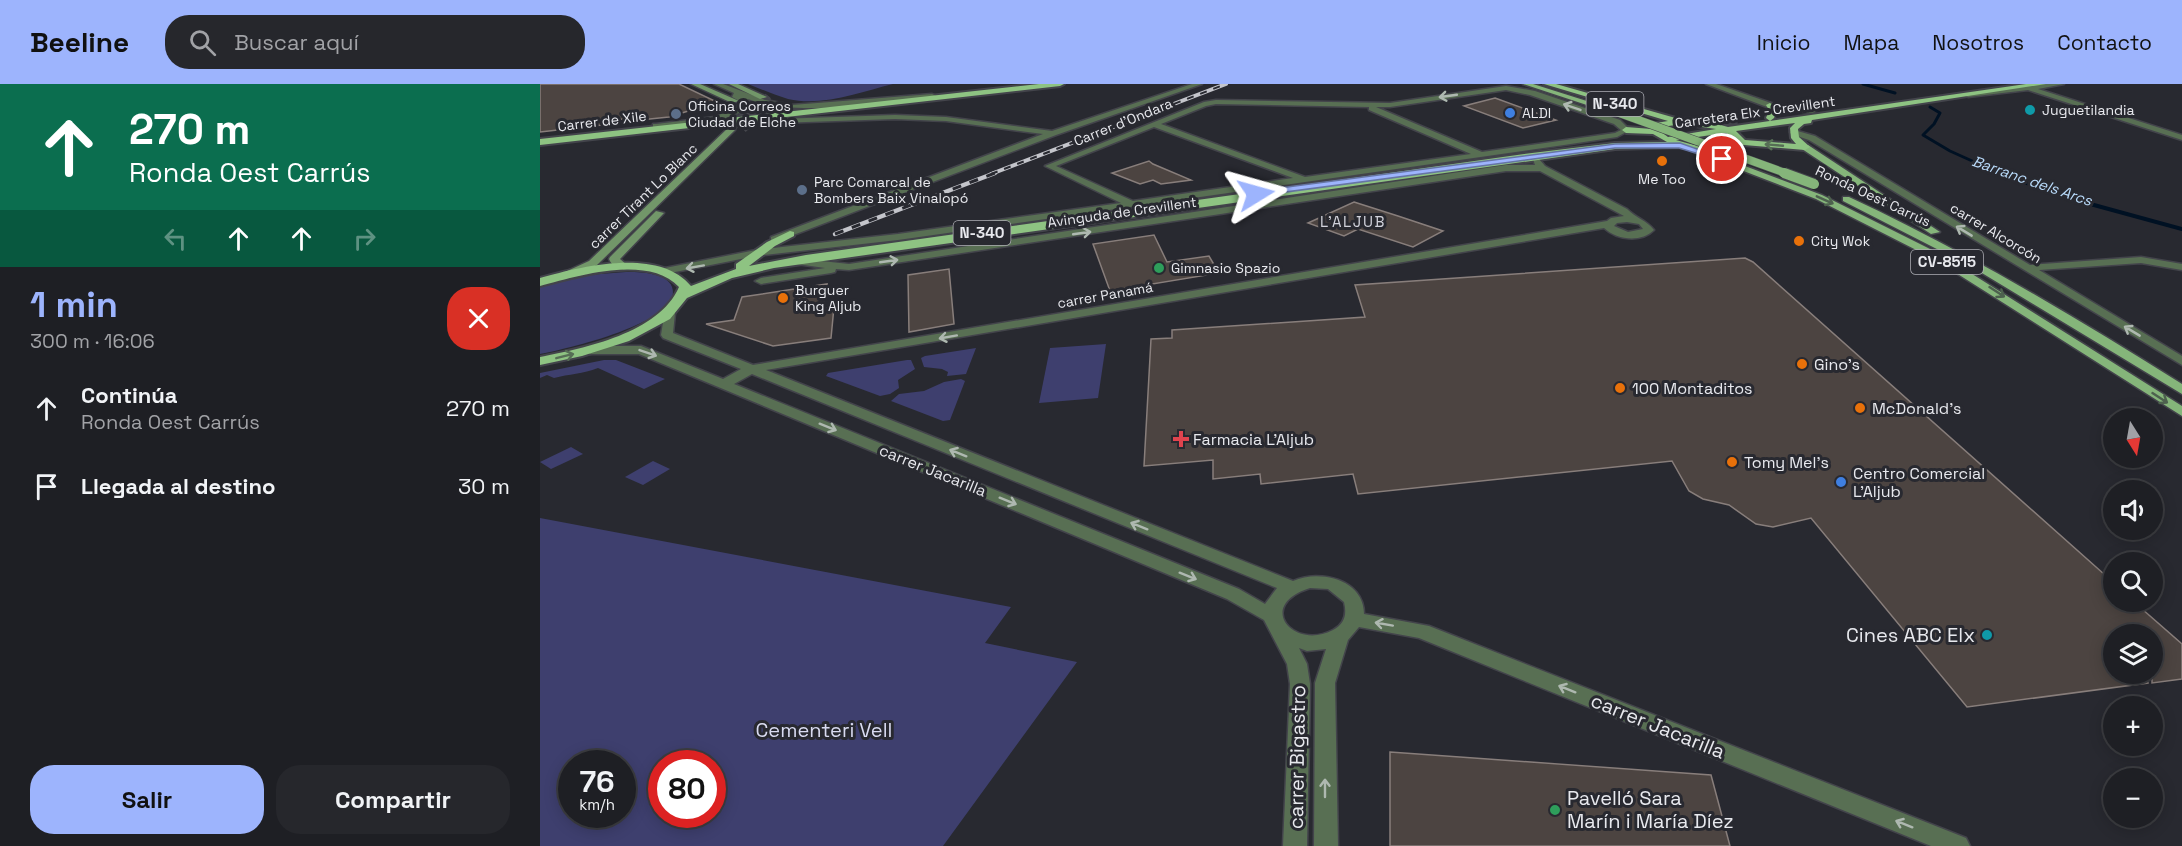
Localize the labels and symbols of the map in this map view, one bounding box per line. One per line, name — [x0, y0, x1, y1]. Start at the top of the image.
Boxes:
one-way arrow — [1439, 91, 1459, 102]
road number: N-340 — [1586, 92, 1644, 116]
street label: Carretera Elx - Crevillent — [1674, 92, 1836, 132]
street label: Carrer d'Ondara — [1071, 94, 1175, 150]
place label: Oficina Correos Ciudad de Elche — [688, 97, 796, 131]
one-way arrow — [1563, 101, 1582, 112]
place label: Juguetilandia — [2042, 101, 2135, 119]
marker: Juguetilandia — [2023, 103, 2037, 117]
place label: ALDI — [1522, 104, 1551, 122]
marker: ALDI — [1503, 106, 1517, 120]
street label: Carrer de Xile — [556, 107, 648, 135]
marker: Oficina Correos Ciudad de Elche — [669, 107, 683, 121]
pin — [1696, 133, 1747, 184]
street label: carrer Tirant Lo Blanc — [585, 139, 701, 253]
one-way arrow — [1764, 139, 1784, 150]
water label: Barranc dels Arcs — [1970, 151, 2096, 210]
marker: Me Too — [1655, 154, 1669, 168]
street label: Ronda Oest Carrús — [1812, 161, 1934, 231]
position arrow — [1224, 162, 1288, 226]
place label: Me Too — [1638, 170, 1686, 188]
place label: Parc Comarcal de Bombers Baix Vinalopó — [814, 173, 968, 207]
marker: Parc Comarcal de Bombers Baix Vinalopó — [795, 183, 809, 197]
street label: Avinguda de Crevillent — [1046, 193, 1198, 231]
one-way arrow — [1815, 195, 1833, 206]
street label: carrer Alcorcón — [1947, 199, 2045, 267]
district label: L'ALJUB — [1320, 212, 1386, 231]
road number: N-340 — [954, 221, 1010, 245]
one-way arrow — [1956, 225, 1973, 237]
one-way arrow — [1072, 227, 1092, 238]
place label: City Wok — [1811, 232, 1871, 250]
marker: City Wok — [1792, 234, 1806, 248]
road number: CV-8515 — [1911, 250, 1983, 274]
one-way arrow — [879, 256, 899, 267]
place label: Gimnasio Spazio — [1171, 259, 1280, 277]
one-way arrow — [685, 261, 705, 272]
marker: Gimnasio Spazio — [1152, 261, 1166, 275]
street label: carrer Panamá — [1056, 278, 1154, 312]
place label: Burguer King Aljub — [795, 281, 861, 315]
one-way arrow — [1988, 286, 2004, 298]
marker: Burguer King Aljub — [776, 291, 790, 305]
one-way arrow — [2124, 325, 2141, 337]
one-way arrow — [938, 332, 958, 343]
one-way arrow — [638, 348, 656, 359]
one-way arrow — [555, 349, 574, 361]
place label: Gino's — [1814, 354, 1860, 375]
marker: Gino's — [1795, 357, 1809, 371]
place label: 100 Montaditos — [1632, 378, 1753, 399]
marker: 100 Montaditos — [1613, 381, 1627, 395]
one-way arrow — [2152, 391, 2169, 404]
place label: McDonald's — [1872, 398, 1962, 419]
marker: McDonald's — [1853, 401, 1867, 415]
north arrow — [2103, 408, 2163, 468]
one-way arrow — [818, 422, 837, 433]
place label: Farmacia L'Aljub — [1193, 429, 1314, 450]
marker: Farmacia L'Aljub — [1174, 432, 1188, 446]
street label: carrer Jacarilla — [876, 439, 990, 502]
one-way arrow — [950, 447, 968, 458]
place label: Tomy Mel's — [1744, 452, 1829, 473]
marker: Tomy Mel's — [1725, 455, 1739, 469]
place label: Centro Comercial L'Aljub — [1853, 463, 1985, 502]
marker: Centro Comercial L'Aljub — [1834, 475, 1848, 489]
one-way arrow — [998, 496, 1017, 507]
one-way arrow — [1131, 520, 1149, 531]
one-way arrow — [1179, 571, 1197, 582]
one-way arrow — [1374, 618, 1394, 629]
place label: Cines ABC Elx — [1846, 622, 1975, 648]
marker: Cines ABC Elx — [1980, 628, 1994, 642]
one-way arrow — [1558, 683, 1577, 694]
street label: carrer Bigastro — [1283, 685, 1311, 829]
street label: carrer Jacarilla — [1587, 687, 1729, 765]
park label: Cementeri Vell — [756, 717, 892, 743]
speed limit sign: 80 — [648, 750, 726, 828]
one-way arrow — [1320, 778, 1331, 798]
place label: Pavelló Sara Marín i María Díez — [1567, 785, 1734, 834]
marker: Pavelló Sara Marín i María Díez — [1548, 803, 1562, 817]
one-way arrow — [1895, 818, 1914, 829]

